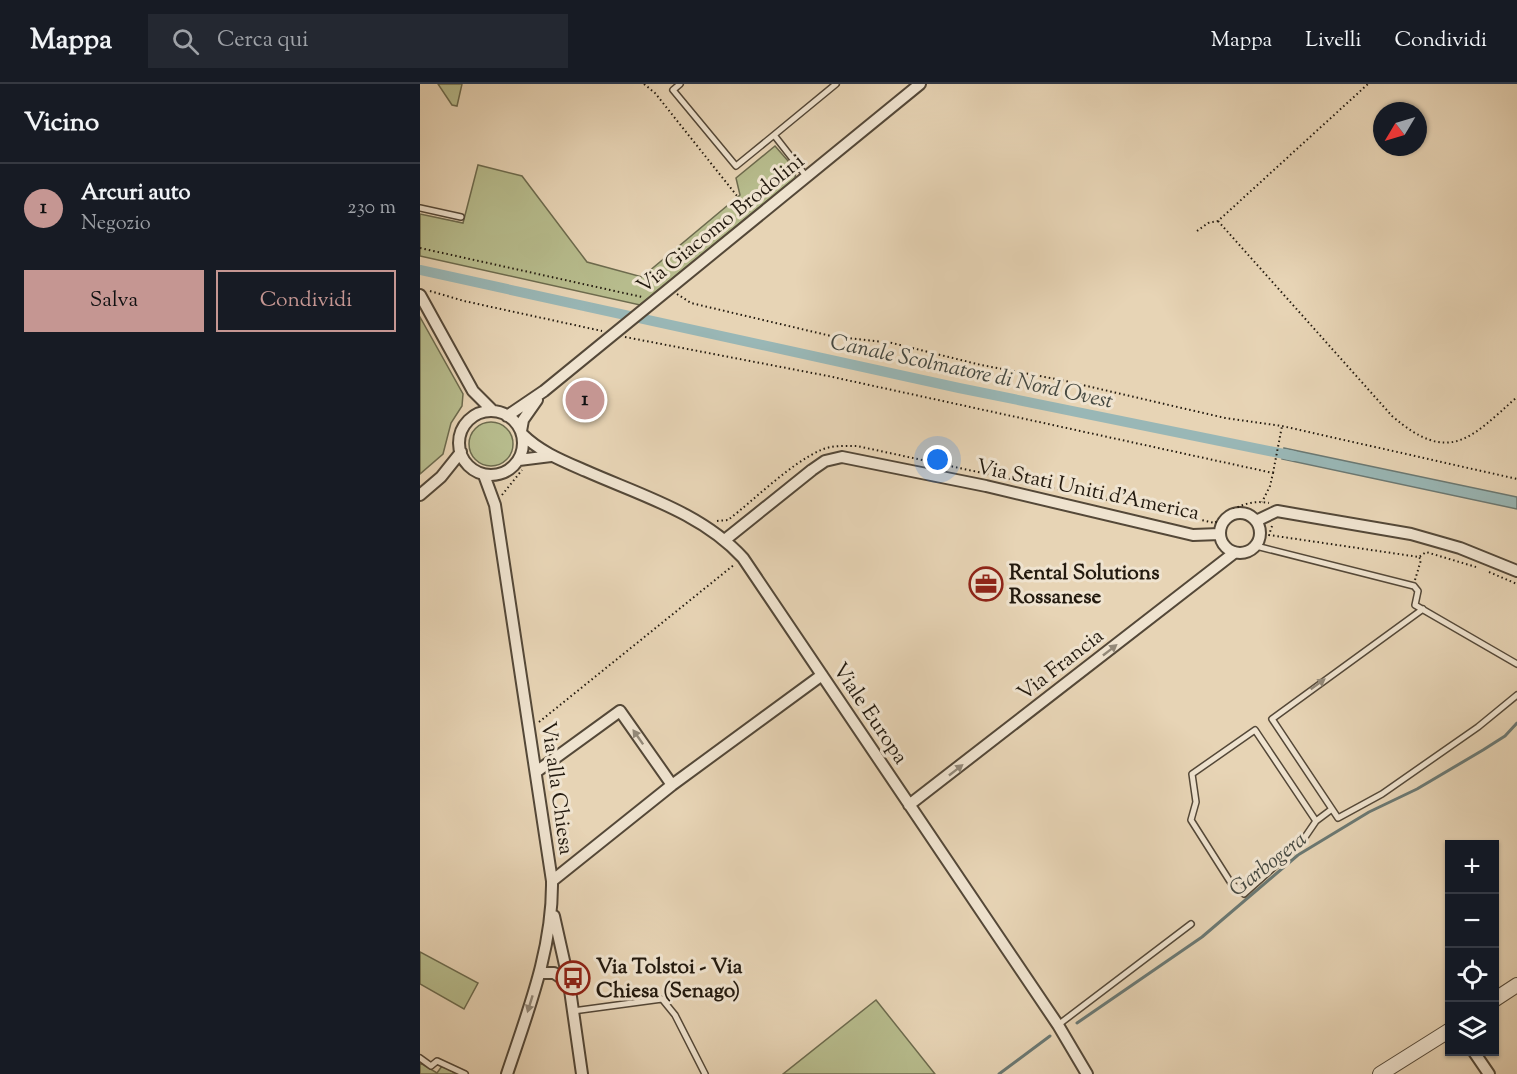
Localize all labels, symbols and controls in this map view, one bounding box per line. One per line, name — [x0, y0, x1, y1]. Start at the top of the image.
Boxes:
search box — [148, 14, 568, 68]
text: Mappa — [30, 21, 112, 61]
icon: search — [169, 25, 202, 58]
text: Cerca qui — [217, 25, 308, 57]
text: Mappa — [1211, 26, 1272, 56]
text: Livelli — [1305, 26, 1362, 56]
text: Condividi — [1395, 26, 1487, 56]
north arrow — [1373, 102, 1427, 156]
text: Vicino — [24, 105, 99, 142]
street label: Via Giacomo Brodolini — [631, 147, 812, 302]
text: Arcuri auto — [81, 178, 191, 210]
text: 1 — [40, 194, 47, 223]
text: 230 m — [347, 194, 396, 223]
text: Negozio — [81, 210, 151, 239]
button: Salva — [24, 270, 204, 332]
button: Condividi — [216, 270, 396, 332]
water label: Canale Scolmatore di Nord Ovest — [827, 327, 1116, 419]
pin: 1 — [566, 378, 604, 422]
your location — [923, 445, 952, 474]
street label: Via Stati Uniti d'America — [973, 453, 1202, 529]
place label: Rental Solutions Rossanese — [1009, 559, 1160, 613]
office icon: Rental Solutions Rossanese — [968, 566, 1004, 602]
street label: Via Francia — [1012, 622, 1111, 709]
one-way arrow — [1102, 644, 1118, 657]
street label: Viale Europa — [824, 657, 915, 771]
one-way arrow — [1310, 678, 1326, 690]
street label: Via alla Chiesa — [532, 720, 580, 857]
one-way arrow — [633, 729, 644, 745]
one-way arrow — [948, 764, 963, 776]
water label: Garbogera — [1223, 825, 1314, 906]
map controls — [1445, 840, 1499, 1056]
button: + — [1445, 840, 1499, 894]
button: − — [1445, 894, 1499, 948]
button: locate — [1445, 948, 1499, 1002]
place label: Via Tolstoi - Via Chiesa (Senago) — [596, 953, 743, 1007]
bus stop icon: Via Tolstoi - Via Chiesa (Senago) — [555, 960, 591, 996]
one-way arrow — [525, 996, 535, 1014]
button: layers — [1445, 1002, 1499, 1056]

